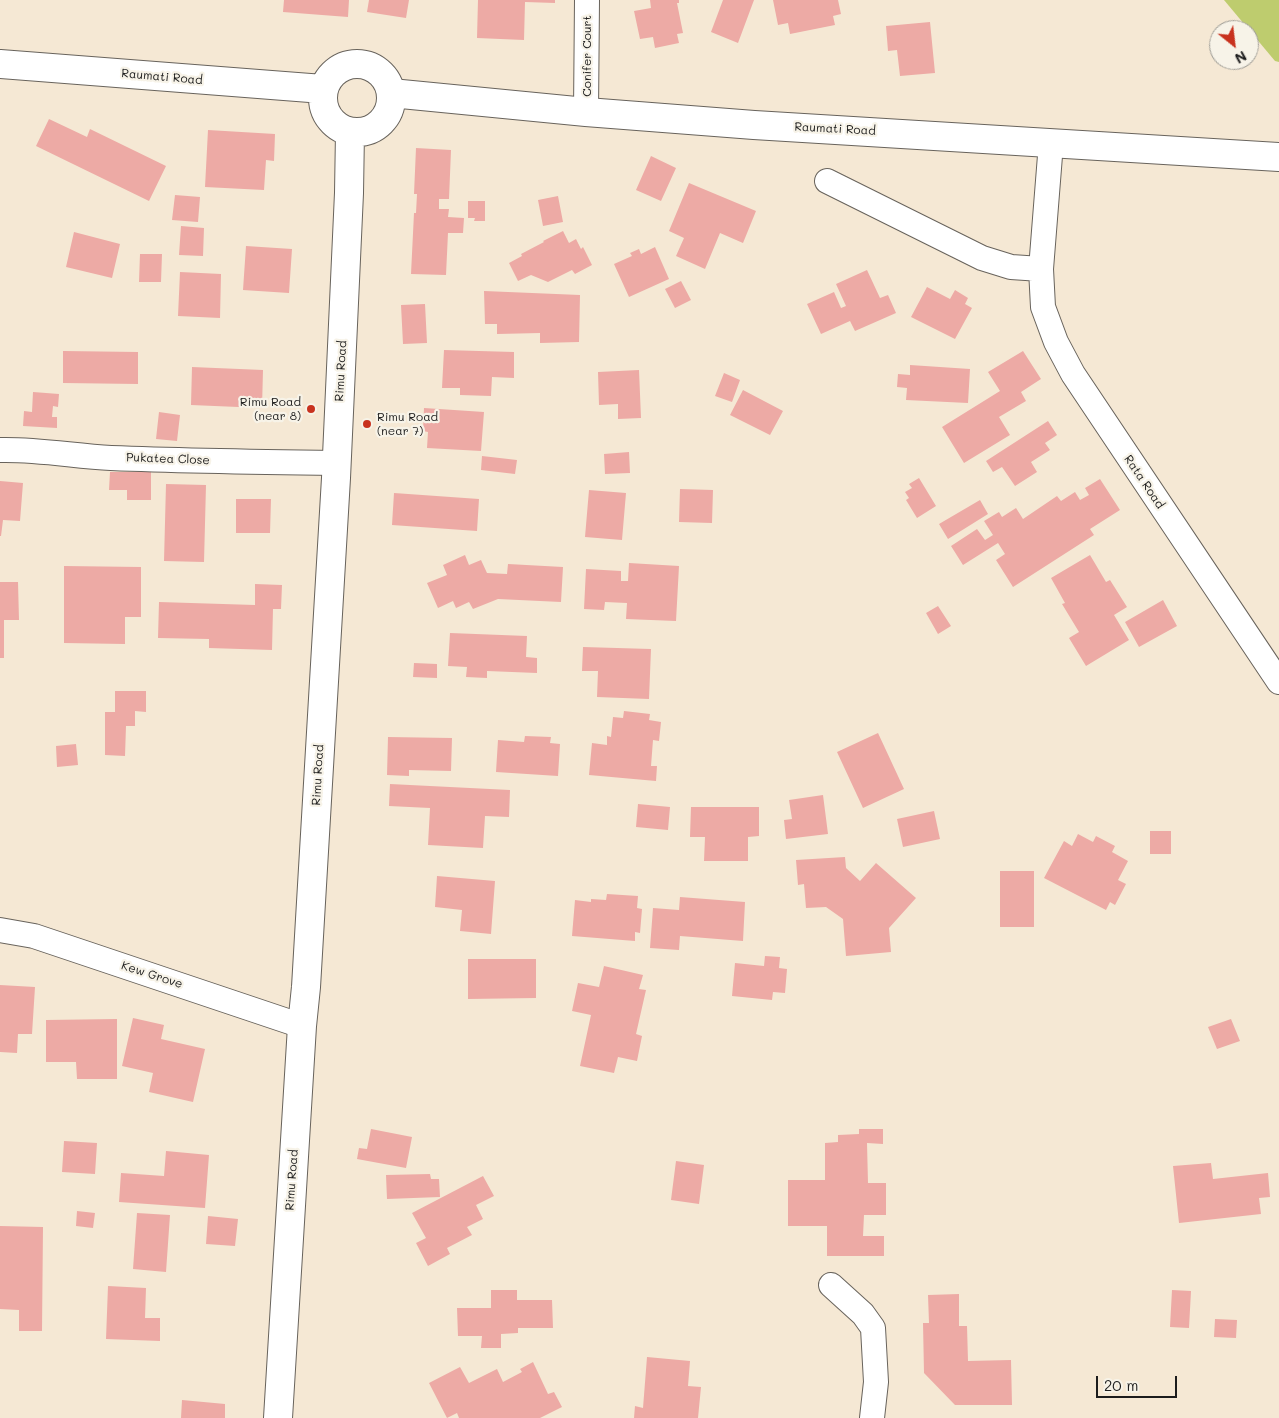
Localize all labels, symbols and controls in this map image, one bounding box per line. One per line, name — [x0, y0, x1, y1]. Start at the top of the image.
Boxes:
street label: Conifer Court — [580, 15, 594, 97]
north arrow — [1209, 20, 1259, 70]
text: N — [1232, 47, 1250, 69]
street label: Raumati Road — [121, 66, 203, 88]
street label: Raumati Road — [794, 120, 876, 138]
street label: Rimu Road — [332, 340, 350, 402]
place label: Rimu Road (near 8) — [240, 395, 301, 423]
marker: Rimu Road (near 8) — [305, 403, 317, 415]
place label: Rimu Road (near 7) — [377, 410, 438, 438]
marker: Rimu Road (near 7) — [361, 418, 373, 430]
street label: Pukatea Close — [126, 450, 210, 468]
street label: Rata Road — [1121, 452, 1167, 512]
street label: Rimu Road — [309, 744, 327, 806]
street label: Kew Grove — [119, 958, 185, 992]
street label: Rimu Road — [283, 1149, 301, 1211]
scale bar — [1099, 1366, 1180, 1398]
text: 20 m — [1104, 1375, 1138, 1395]

